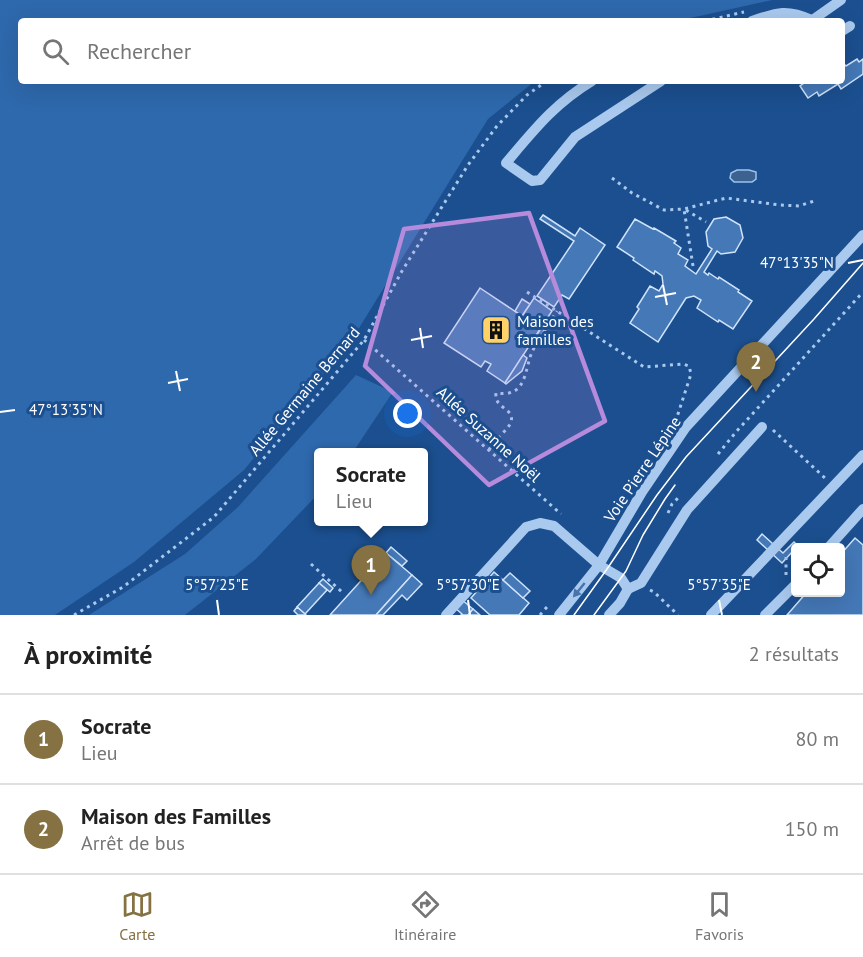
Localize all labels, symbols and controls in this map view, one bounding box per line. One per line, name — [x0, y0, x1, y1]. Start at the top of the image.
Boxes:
search box — [18, 18, 845, 84]
icon: search — [39, 35, 72, 68]
text: Rechercher — [87, 37, 191, 65]
text: 47°13'35"N — [760, 253, 834, 272]
place label: Maison des familles — [517, 311, 594, 349]
building icon: Maison des familles — [480, 314, 512, 346]
street label: Allée Germaine Bernard — [244, 322, 364, 460]
pin: 2 — [736, 342, 776, 392]
street label: Allée Suzanne Noël — [433, 382, 545, 486]
your location — [393, 399, 422, 428]
text: 47°13'35"N — [29, 400, 103, 419]
street label: Voie Pierre Lépine — [599, 412, 685, 527]
popup — [314, 448, 428, 526]
text: Socrate — [336, 460, 406, 488]
text: Lieu — [336, 488, 372, 514]
map controls — [791, 543, 845, 597]
button: locate — [791, 543, 845, 597]
pin: 1 — [352, 546, 391, 595]
text: 5°57'25"E — [185, 575, 249, 594]
text: 5°57'30"E — [436, 575, 500, 594]
text: 5°57'35"E — [687, 575, 751, 594]
one-way arrow — [573, 582, 586, 597]
text: À proximité — [24, 638, 152, 671]
text: 2 résultats — [749, 641, 839, 667]
text: Socrate — [81, 712, 151, 740]
text: 1 — [38, 726, 49, 752]
text: 80 m — [796, 726, 839, 752]
text: Lieu — [81, 740, 118, 766]
text: Maison des Familles — [81, 802, 271, 830]
text: 2 — [38, 816, 49, 842]
text: 150 m — [785, 816, 839, 842]
text: Arrêt de bus — [81, 830, 185, 856]
tab: Carte — [119, 888, 155, 944]
tab: Itinéraire — [394, 888, 456, 944]
tab: Favoris — [695, 888, 744, 944]

